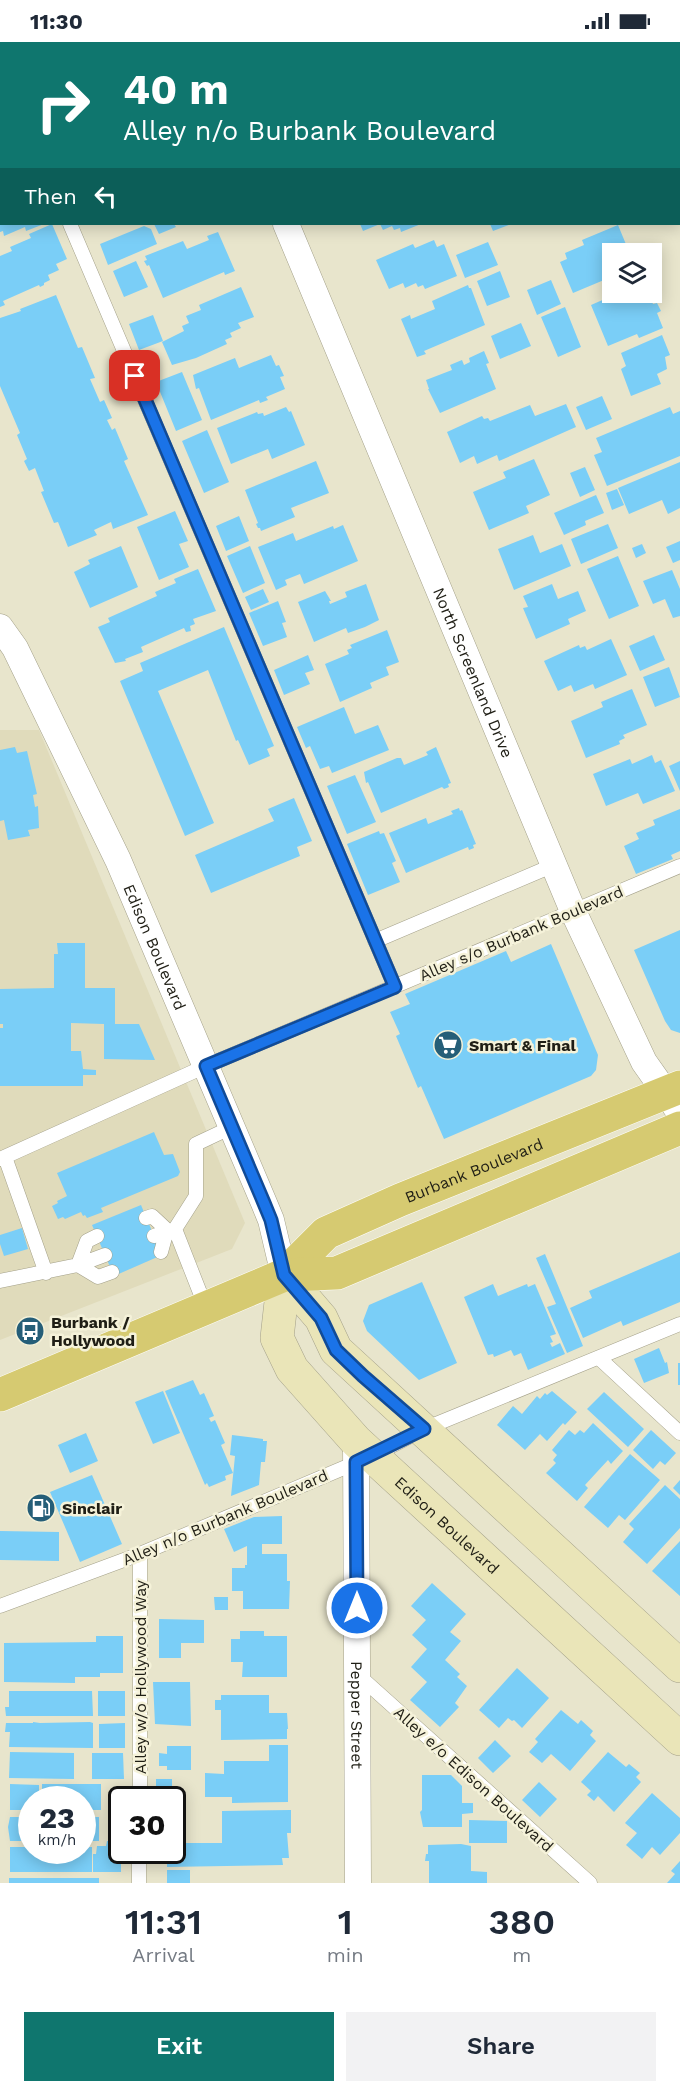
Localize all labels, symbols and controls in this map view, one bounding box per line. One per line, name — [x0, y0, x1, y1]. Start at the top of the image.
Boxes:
text: 11:30 — [30, 9, 83, 34]
text: 40 m — [123, 65, 229, 114]
icon: right — [24, 66, 102, 144]
text: Alley n/o Burbank Boulevard — [123, 115, 496, 147]
icon: left — [89, 180, 122, 213]
text: Then — [24, 184, 77, 209]
map controls — [602, 243, 662, 303]
button: layers — [602, 243, 662, 303]
pin — [109, 350, 160, 401]
icon: arrive — [118, 359, 151, 392]
street label: North Screenland Drive — [429, 585, 517, 760]
street label: Edison Boulevard — [119, 881, 190, 1013]
street label: Alley s/o Burbank Boulevard — [416, 882, 626, 985]
supermarket icon: Smart & Final — [432, 1029, 464, 1061]
place label: Smart & Final — [469, 1036, 576, 1055]
street label: Burbank Boulevard — [402, 1134, 546, 1207]
place label: Burbank / Hollywood — [51, 1313, 135, 1350]
bus stop icon: Burbank / Hollywood — [14, 1315, 46, 1347]
street label: Alley n/o Burbank Boulevard — [120, 1466, 331, 1569]
street label: Edison Boulevard — [391, 1473, 503, 1578]
fuel station icon: Sinclair — [25, 1492, 57, 1524]
place label: Sinclair — [62, 1499, 122, 1518]
position arrow — [325, 1576, 389, 1640]
street label: Alley w/o Hollywood Way — [131, 1579, 150, 1774]
street label: Pepper Street — [347, 1661, 366, 1769]
street label: Alley e/o Edison Boulevard — [390, 1703, 557, 1856]
speed limit sign: 30 — [108, 1786, 186, 1864]
text: 23 — [39, 1800, 75, 1835]
text: km/h — [38, 1831, 76, 1849]
text: 11:31 — [125, 1901, 202, 1943]
text: 1 — [338, 1901, 353, 1943]
text: 380 — [489, 1901, 555, 1943]
text: Arrival — [132, 1943, 195, 1967]
text: min — [327, 1943, 364, 1967]
text: m — [512, 1943, 531, 1967]
button: Exit — [24, 2012, 334, 2081]
button: Share — [346, 2012, 656, 2081]

